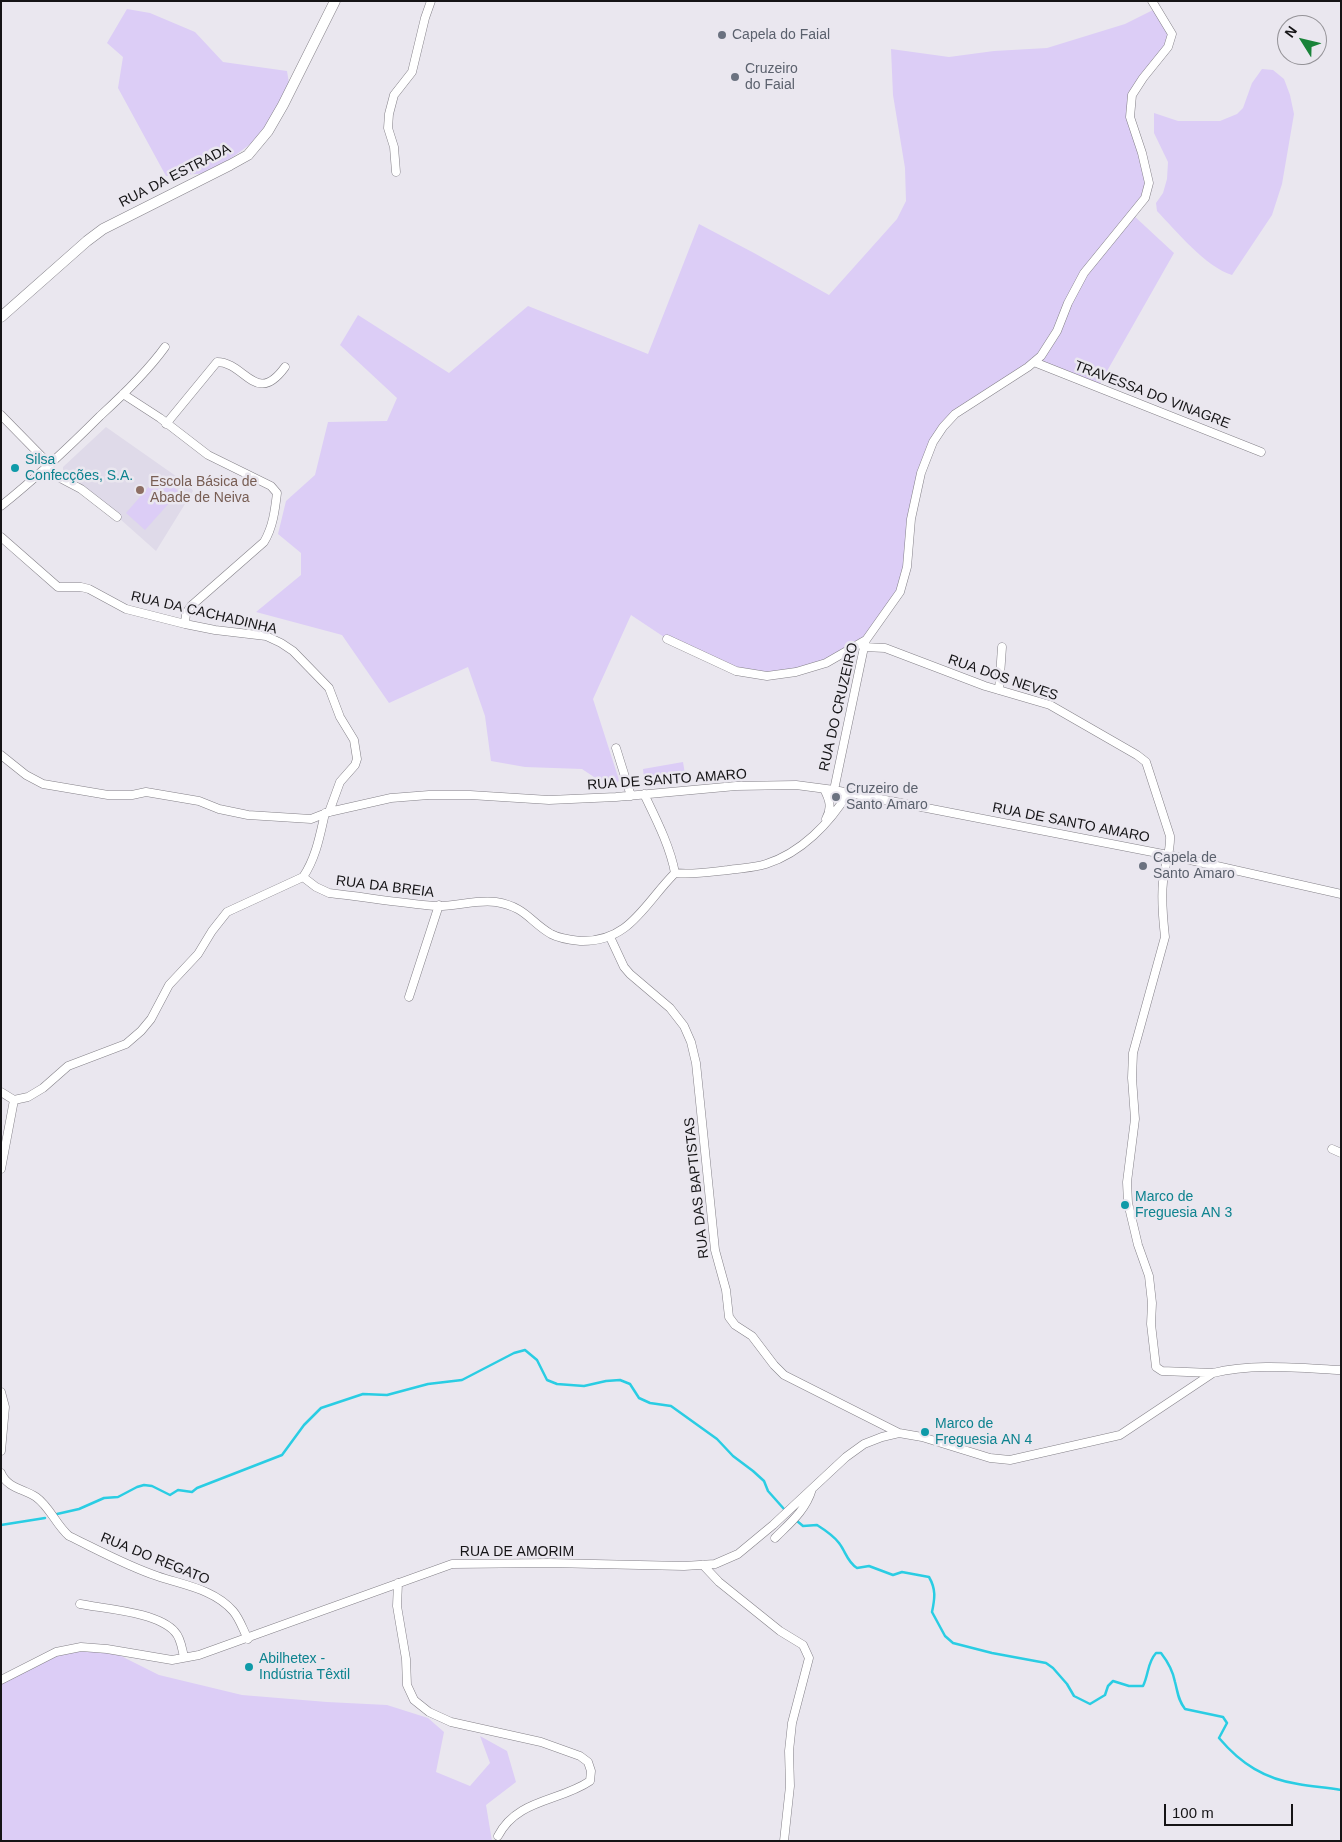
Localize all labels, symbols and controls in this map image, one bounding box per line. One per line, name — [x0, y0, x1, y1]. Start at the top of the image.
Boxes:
north arrow — [1277, 15, 1327, 65]
text: N — [1281, 23, 1300, 41]
place label: Capela do Faial — [732, 27, 830, 43]
marker: Capela do Faial — [716, 29, 728, 41]
place label: Cruzeiro do Faial — [745, 61, 798, 94]
marker: Cruzeiro do Faial — [729, 71, 741, 83]
street label: RUA DA ESTRADA — [116, 141, 234, 211]
street label: TRAVESSA DO VINAGRE — [1072, 358, 1232, 432]
place label: Silsa Confecções, S.A. — [25, 452, 133, 484]
marker: Silsa Confecções, S.A. — [9, 462, 21, 474]
place label: Escola Básica de Abade de Neiva — [150, 474, 257, 507]
marker: Escola Básica de Abade de Neiva — [134, 484, 146, 496]
street label: RUA DA CACHADINHA — [129, 588, 279, 638]
street label: RUA DO CRUZEIRO — [816, 641, 862, 773]
street label: RUA DOS NEVES — [946, 651, 1060, 705]
street label: RUA DE SANTO AMARO — [587, 766, 747, 794]
place label: Cruzeiro de Santo Amaro — [846, 781, 928, 814]
marker: Cruzeiro de Santo Amaro — [830, 791, 842, 803]
street label: RUA DE SANTO AMARO — [991, 799, 1151, 847]
place label: Capela de Santo Amaro — [1153, 850, 1235, 882]
marker: Capela de Santo Amaro — [1137, 860, 1149, 872]
street label: RUA DA BREIA — [335, 873, 435, 901]
street label: RUA DAS BAPTISTAS — [681, 1116, 713, 1260]
place label: Marco de Freguesia AN 3 — [1135, 1189, 1232, 1222]
marker: Marco de Freguesia AN 3 — [1119, 1199, 1131, 1211]
place label: Marco de Freguesia AN 4 — [935, 1416, 1032, 1448]
marker: Marco de Freguesia AN 4 — [919, 1426, 931, 1438]
street label: RUA DO REGATO — [98, 1529, 212, 1589]
street label: RUA DE AMORIM — [460, 1544, 574, 1560]
place label: Abilhetex - Indústria Têxtil — [259, 1651, 350, 1684]
marker: Abilhetex - Indústria Têxtil — [243, 1661, 255, 1673]
scale bar — [1167, 1794, 1296, 1826]
text: 100 m — [1172, 1804, 1214, 1821]

